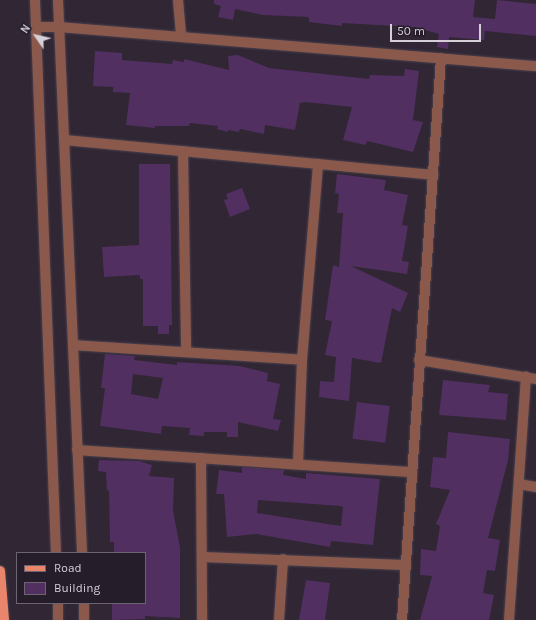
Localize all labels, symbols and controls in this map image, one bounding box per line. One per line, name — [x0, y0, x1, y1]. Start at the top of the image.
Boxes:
north arrow — [16, 16, 56, 56]
scale bar — [392, 16, 483, 42]
text: N — [18, 22, 33, 36]
text: 50 m — [397, 24, 425, 38]
legend — [16, 552, 146, 604]
text: Road — [54, 561, 82, 575]
text: Building — [54, 581, 100, 595]

